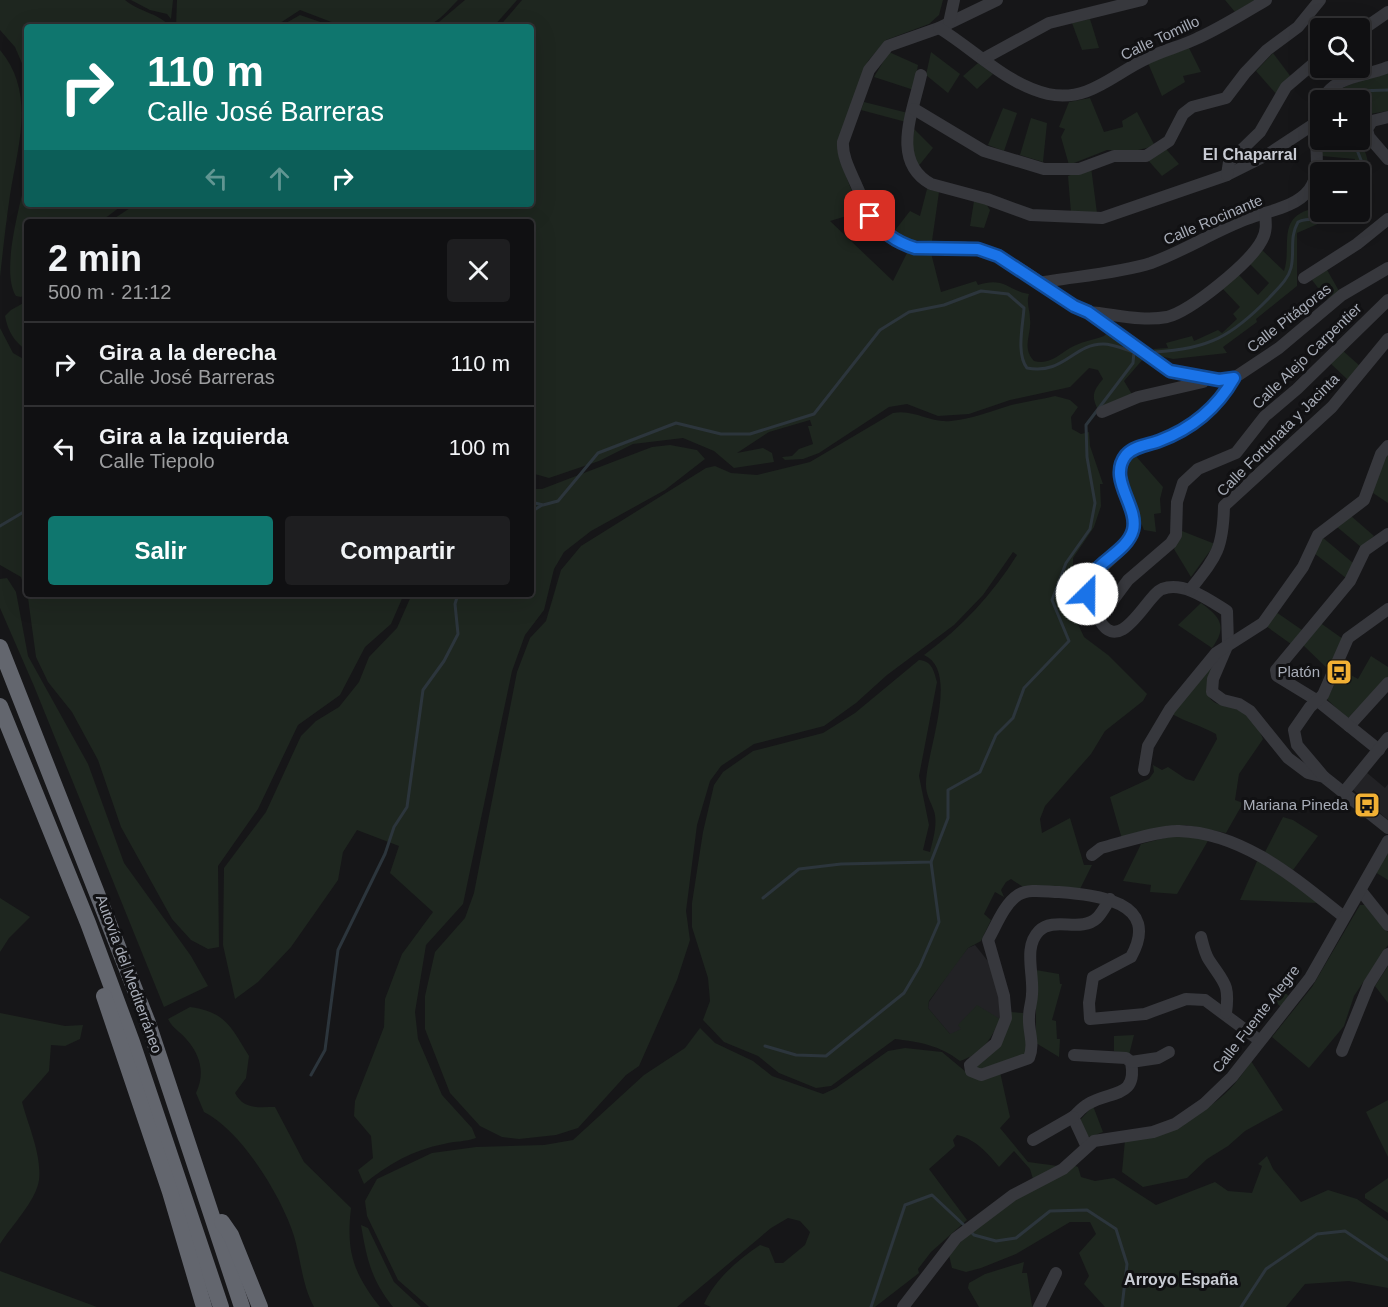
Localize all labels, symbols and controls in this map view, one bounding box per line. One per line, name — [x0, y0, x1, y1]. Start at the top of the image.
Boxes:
street label: Calle Tomillo — [1118, 12, 1202, 63]
map controls — [1310, 18, 1370, 222]
button: search — [1310, 18, 1370, 78]
icon: right — [48, 48, 126, 126]
text: 110 m — [147, 48, 264, 95]
button: + — [1310, 90, 1370, 150]
text: Calle José Barreras — [147, 97, 384, 127]
district label: El Chaparral — [1203, 146, 1297, 163]
icon: left — [200, 162, 233, 195]
icon: ahead — [263, 162, 296, 195]
icon: right — [326, 162, 359, 195]
button: − — [1310, 162, 1370, 222]
pin — [844, 190, 895, 241]
street label: Calle Rocinante — [1161, 191, 1265, 248]
icon: arrive — [853, 199, 886, 232]
text: 2 min — [48, 238, 142, 279]
button: close — [447, 239, 510, 302]
street label: Calle Pitágoras — [1243, 280, 1334, 356]
text: 500 m · 21:12 — [48, 281, 171, 303]
street label: Calle Alejo Carpentier — [1249, 299, 1365, 412]
text: Gira a la derecha — [99, 340, 276, 365]
icon: right — [48, 348, 81, 381]
text: 110 m — [450, 351, 510, 376]
text: Calle José Barreras — [99, 366, 275, 388]
street label: Calle Fortunata y Jacinta — [1213, 370, 1343, 499]
text: Gira a la izquierda — [99, 424, 289, 449]
icon: left — [48, 432, 81, 465]
text: 100 m — [449, 435, 510, 460]
text: Calle Tiepolo — [99, 450, 215, 472]
button: Salir — [48, 516, 273, 585]
button: Compartir — [285, 516, 510, 585]
position arrow — [1055, 562, 1119, 626]
bus stop icon: Platón — [1324, 657, 1354, 687]
place label: Platón — [1277, 663, 1320, 680]
bus stop icon: Mariana Pineda — [1352, 790, 1382, 820]
place label: Mariana Pineda — [1243, 796, 1349, 813]
street label: Autovía del Mediterráneo — [93, 892, 166, 1055]
street label: Calle Fuente Alegre — [1208, 962, 1303, 1076]
district label: Arroyo España — [1124, 1271, 1238, 1288]

